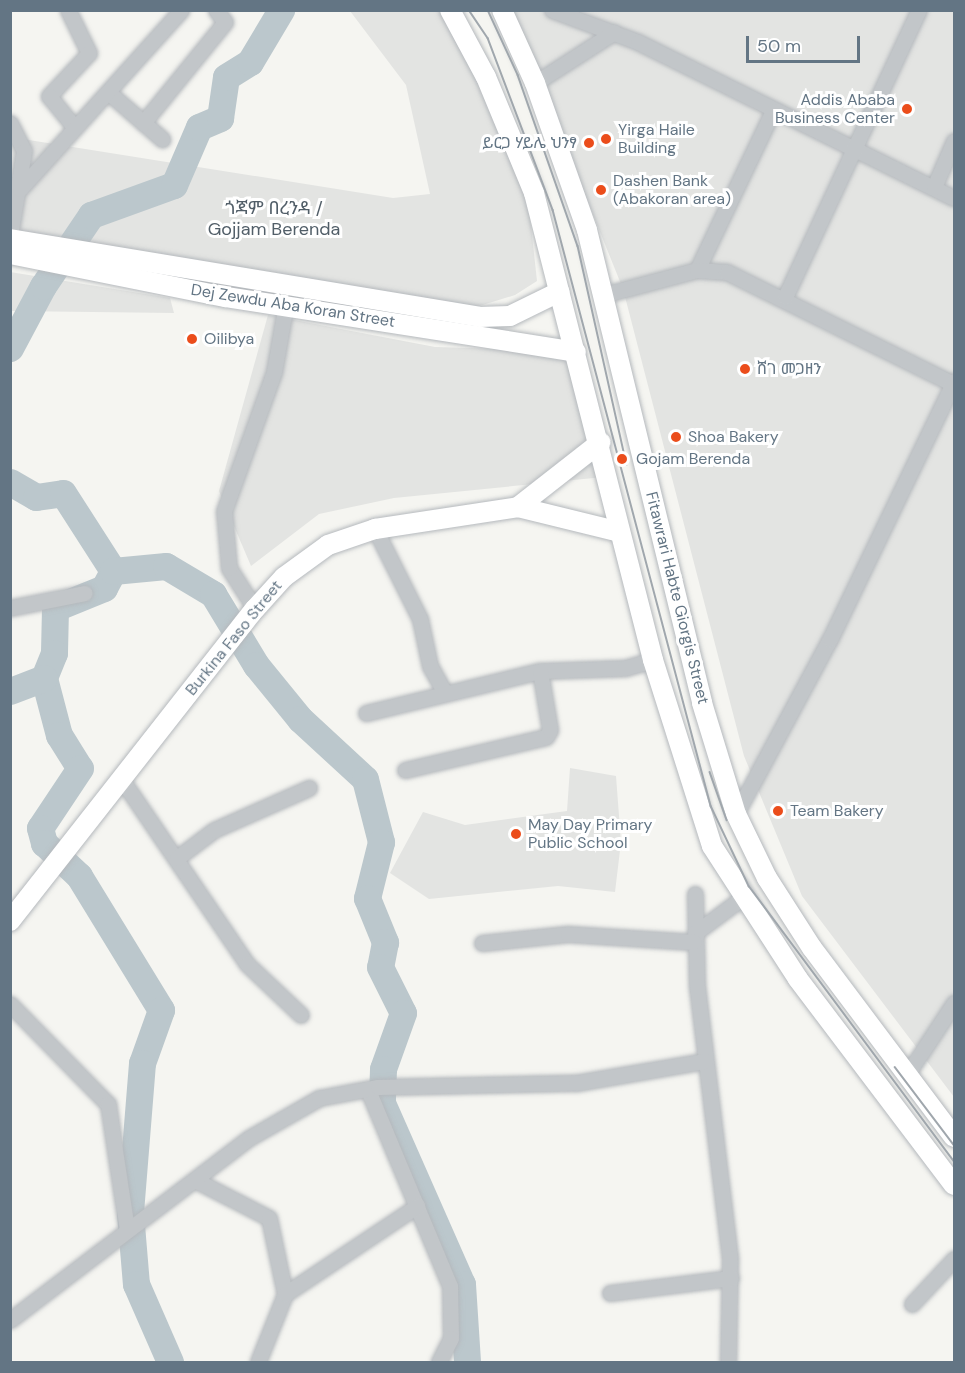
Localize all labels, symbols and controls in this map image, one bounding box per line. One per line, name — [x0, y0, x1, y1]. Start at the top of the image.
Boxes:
scale bar — [749, 24, 863, 62]
text: 50 m — [757, 34, 801, 58]
place label: Addis Ababa Business Center — [775, 90, 895, 128]
marker: Addis Ababa Business Center — [900, 102, 914, 116]
place label: Yirga Haile Building — [618, 120, 695, 158]
marker: Yirga Haile Building — [599, 132, 613, 146]
place label: ይርጋ ሃይሌ ህንፃ — [482, 133, 577, 153]
marker: ይርጋ ሃይሌ ህንፃ — [582, 136, 596, 150]
place label: Dashen Bank (Abakoran area) — [613, 171, 731, 209]
marker: Dashen Bank (Abakoran area) — [594, 183, 608, 197]
district label: ጎጃም በረንዳ / Gojjam Berenda — [197, 198, 351, 240]
street label: Dej Zewdu Aba Koran Street — [190, 280, 396, 332]
place label: Oilibya — [204, 329, 254, 349]
marker: Oilibya — [185, 332, 199, 346]
place label: ሸገ መጋዘን — [757, 359, 821, 379]
marker: ሸገ መጋዘን — [738, 362, 752, 376]
place label: Shoa Bakery — [688, 427, 779, 447]
marker: Shoa Bakery — [669, 430, 683, 444]
place label: Gojam Berenda — [636, 449, 750, 469]
marker: Gojam Berenda — [613, 450, 631, 468]
street label: Fitawrari Habte Giorgis Street — [641, 490, 713, 706]
street label: Burkina Faso Street — [182, 577, 286, 699]
place label: Team Bakery — [790, 801, 884, 821]
marker: Team Bakery — [771, 804, 785, 818]
place label: May Day Primary Public School — [528, 815, 653, 853]
marker: May Day Primary Public School — [509, 827, 523, 841]

